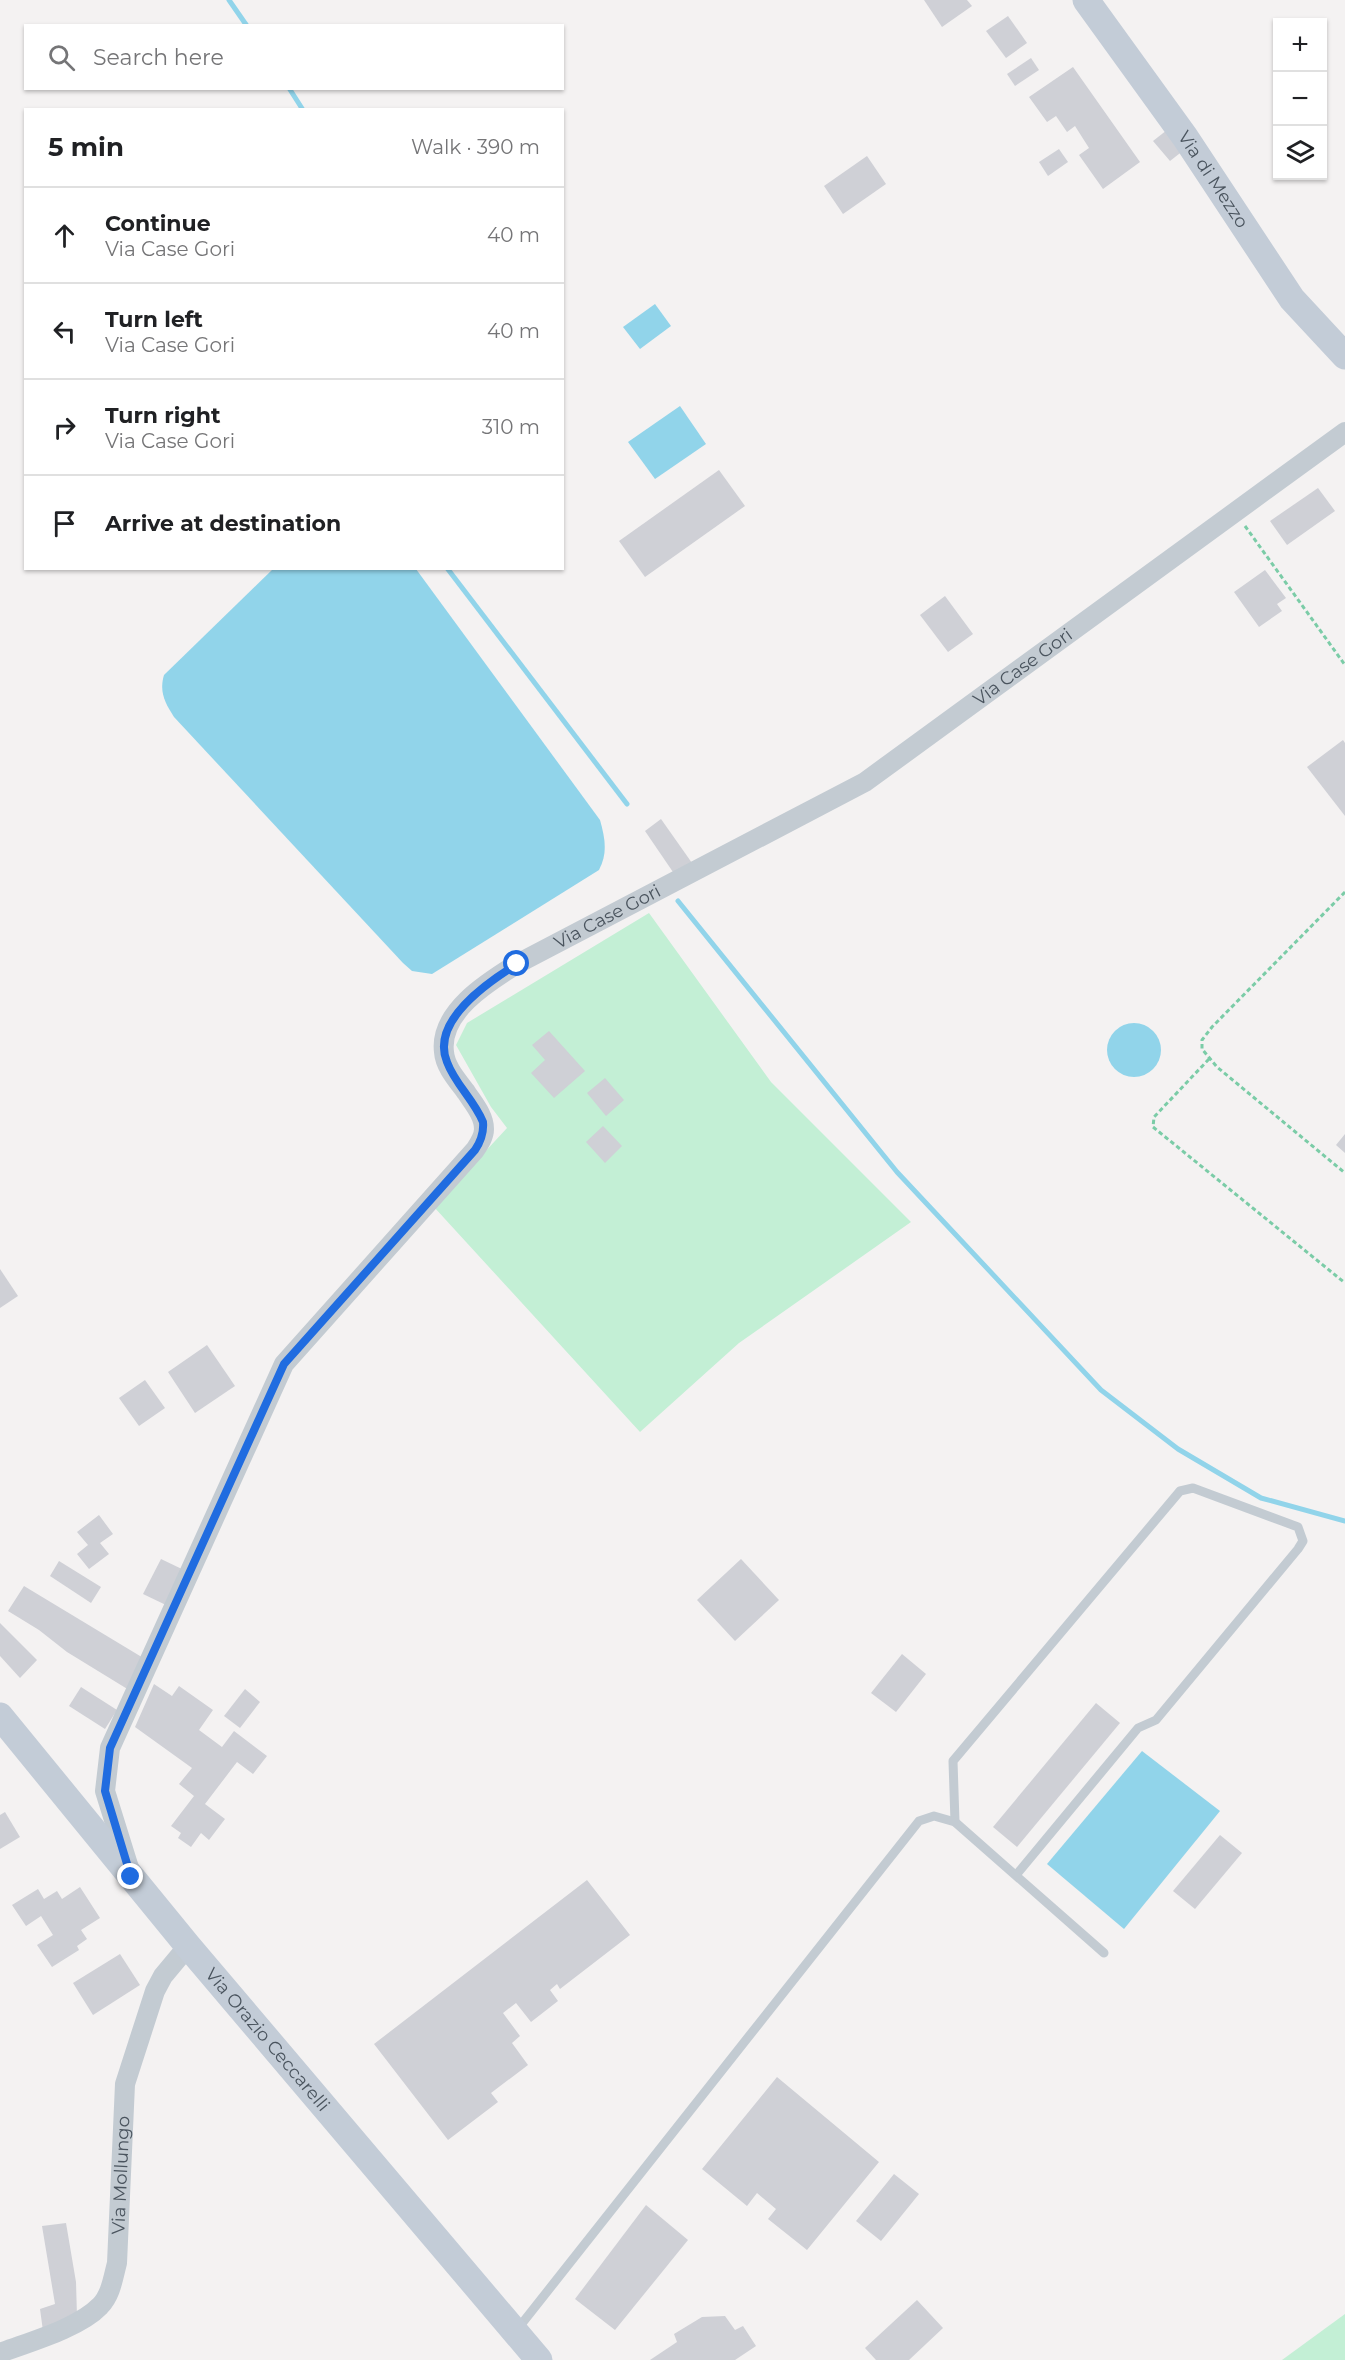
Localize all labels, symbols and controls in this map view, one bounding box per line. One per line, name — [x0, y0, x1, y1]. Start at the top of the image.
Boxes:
map controls — [1273, 18, 1327, 180]
button: + — [1273, 18, 1327, 72]
search box — [24, 24, 564, 90]
icon: search — [45, 41, 78, 74]
text: Search here — [93, 44, 224, 71]
button: − — [1273, 72, 1327, 126]
button: layers — [1273, 126, 1327, 180]
street label: Via di Mezzo — [1173, 127, 1253, 232]
text: 5 min — [48, 131, 124, 163]
text: Walk · 390 m — [411, 135, 540, 159]
text: Continue — [105, 210, 211, 237]
icon: ahead — [48, 219, 81, 252]
text: 40 m — [487, 223, 540, 247]
text: Via Case Gori — [105, 237, 235, 261]
text: Turn left — [105, 306, 203, 333]
icon: left — [48, 315, 81, 348]
text: 40 m — [487, 319, 540, 343]
text: Via Case Gori — [105, 333, 235, 357]
text: Turn right — [105, 402, 220, 429]
icon: right — [48, 411, 81, 444]
text: 310 m — [482, 415, 540, 439]
text: Via Case Gori — [105, 429, 235, 453]
icon: arrive — [48, 507, 81, 540]
text: Arrive at destination — [105, 510, 341, 537]
street label: Via Case Gori — [969, 624, 1077, 710]
street label: Via Case Gori — [550, 880, 664, 954]
route start — [503, 950, 529, 976]
route end — [117, 1863, 143, 1889]
street label: Via Orazio Ceccarelli — [201, 1964, 334, 2116]
street label: Via Mollungo — [107, 2115, 135, 2235]

